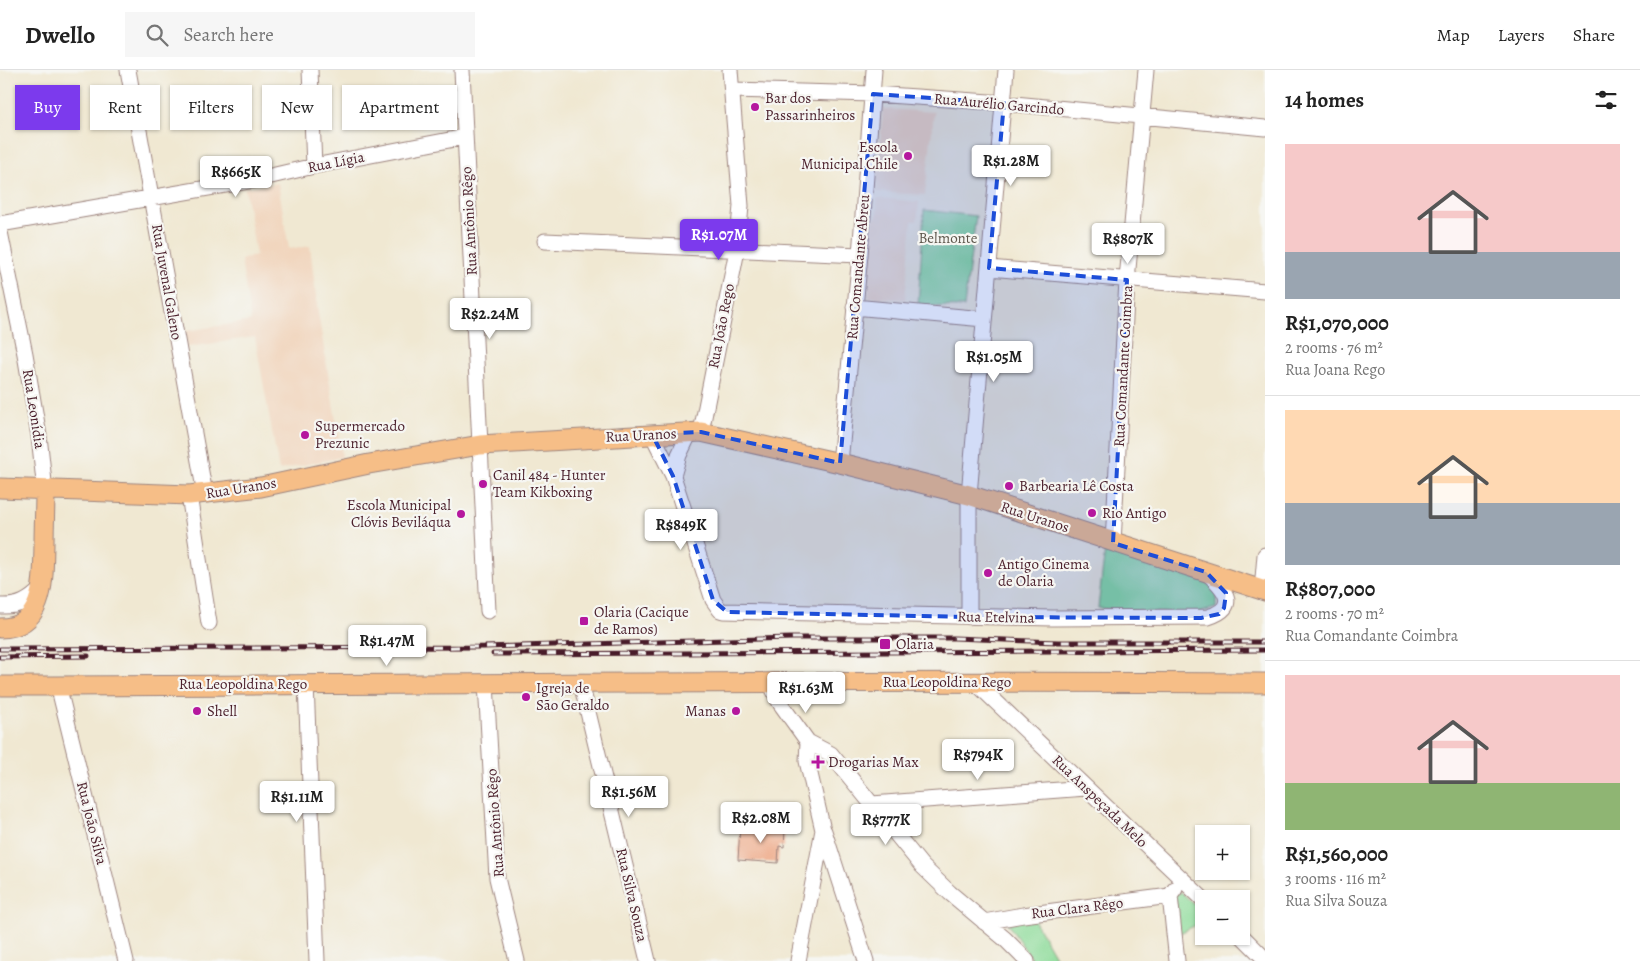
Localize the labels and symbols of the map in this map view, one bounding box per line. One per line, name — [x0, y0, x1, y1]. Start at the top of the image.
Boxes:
place label: Bar dos Passarinheiros — [765, 88, 855, 125]
street label: Rua Aurélio Garcindo — [933, 88, 1065, 120]
marker: Bar dos Passarinheiros — [749, 101, 761, 113]
place label: Escola Municipal Chile — [801, 137, 898, 174]
pin: R$1.28M — [965, 144, 1057, 187]
street label: Rua Lígia — [306, 147, 366, 177]
marker: Escola Municipal Chile — [902, 150, 914, 162]
pin: R$665K — [195, 156, 277, 198]
street label: Rua Antônio Rêgo — [456, 166, 482, 276]
street label: Rua Comandante Abreu — [842, 193, 874, 340]
pin: R$1.07M — [673, 218, 765, 261]
pin: R$807K — [1087, 222, 1169, 265]
street label: Rua Juvenal Galeno — [147, 223, 187, 341]
park label: Belmonte — [918, 228, 978, 248]
street label: Rua João Rego — [703, 282, 739, 370]
street label: Rua Comandante Coimbra — [1109, 284, 1137, 448]
pin: R$2.24M — [444, 298, 536, 340]
pin: R$1.05M — [948, 340, 1040, 383]
street label: Rua Leonídia — [18, 368, 50, 450]
place label: Supermercado Prezunic — [315, 416, 405, 453]
street label: Rua Uranos — [605, 423, 677, 447]
marker: Supermercado Prezunic — [299, 429, 311, 441]
place label: Canil 484 - Hunter Team Kikboxing — [493, 465, 606, 502]
street label: Rua Uranos — [204, 473, 278, 503]
place label: Barbearia Lê Costa — [1019, 476, 1134, 496]
marker: Canil 484 - Hunter Team Kikboxing — [477, 478, 489, 490]
marker: Barbearia Lê Costa — [1003, 480, 1015, 492]
place label: Escola Municipal Clóvis Beviláqua — [347, 495, 451, 532]
street label: Rua Uranos — [998, 497, 1072, 537]
place label: Rio Antigo — [1102, 503, 1167, 523]
marker: Rio Antigo — [1086, 507, 1098, 519]
marker: Escola Municipal Clóvis Beviláqua — [455, 508, 467, 520]
pin: R$849K — [640, 508, 722, 551]
place label: Antigo Cinema de Olaria — [997, 554, 1090, 591]
marker: Antigo Cinema de Olaria — [982, 567, 994, 579]
place label: Olaria (Cacique de Ramos) — [594, 602, 689, 639]
street label: Rua Etelvina — [957, 606, 1035, 628]
marker: Olaria (Cacique de Ramos) — [578, 615, 590, 627]
pin: R$1.47M — [341, 624, 433, 667]
place label: Olaria — [896, 634, 934, 654]
marker: Olaria — [878, 637, 892, 651]
pin: R$1.63M — [760, 672, 852, 714]
street label: Rua Leopoldina Rego — [883, 672, 1011, 692]
street label: Rua Leopoldina Rego — [179, 674, 307, 694]
place label: Igreja de São Geraldo — [536, 678, 609, 715]
marker: Igreja de São Geraldo — [520, 691, 532, 703]
place label: Shell — [207, 701, 237, 721]
place label: Manas — [685, 701, 726, 721]
marker: Shell — [191, 705, 203, 717]
marker: Manas — [730, 705, 742, 717]
pin: R$794K — [937, 738, 1019, 781]
street label: Rua Anspeçada Melo — [1048, 750, 1152, 852]
place label: Drogarias Max — [828, 752, 919, 772]
marker: Drogarias Max — [812, 756, 824, 768]
street label: Rua Antônio Rêgo — [481, 768, 509, 878]
pin: R$1.56M — [583, 776, 675, 818]
street label: Rua João Silva — [72, 779, 112, 867]
pin: R$1.11M — [251, 780, 343, 823]
pin: R$2.08M — [715, 802, 807, 844]
pin: R$777K — [845, 804, 927, 846]
street label: Rua Silva Souza — [611, 846, 653, 944]
street label: Rua Clara Rêgo — [1030, 892, 1124, 924]

